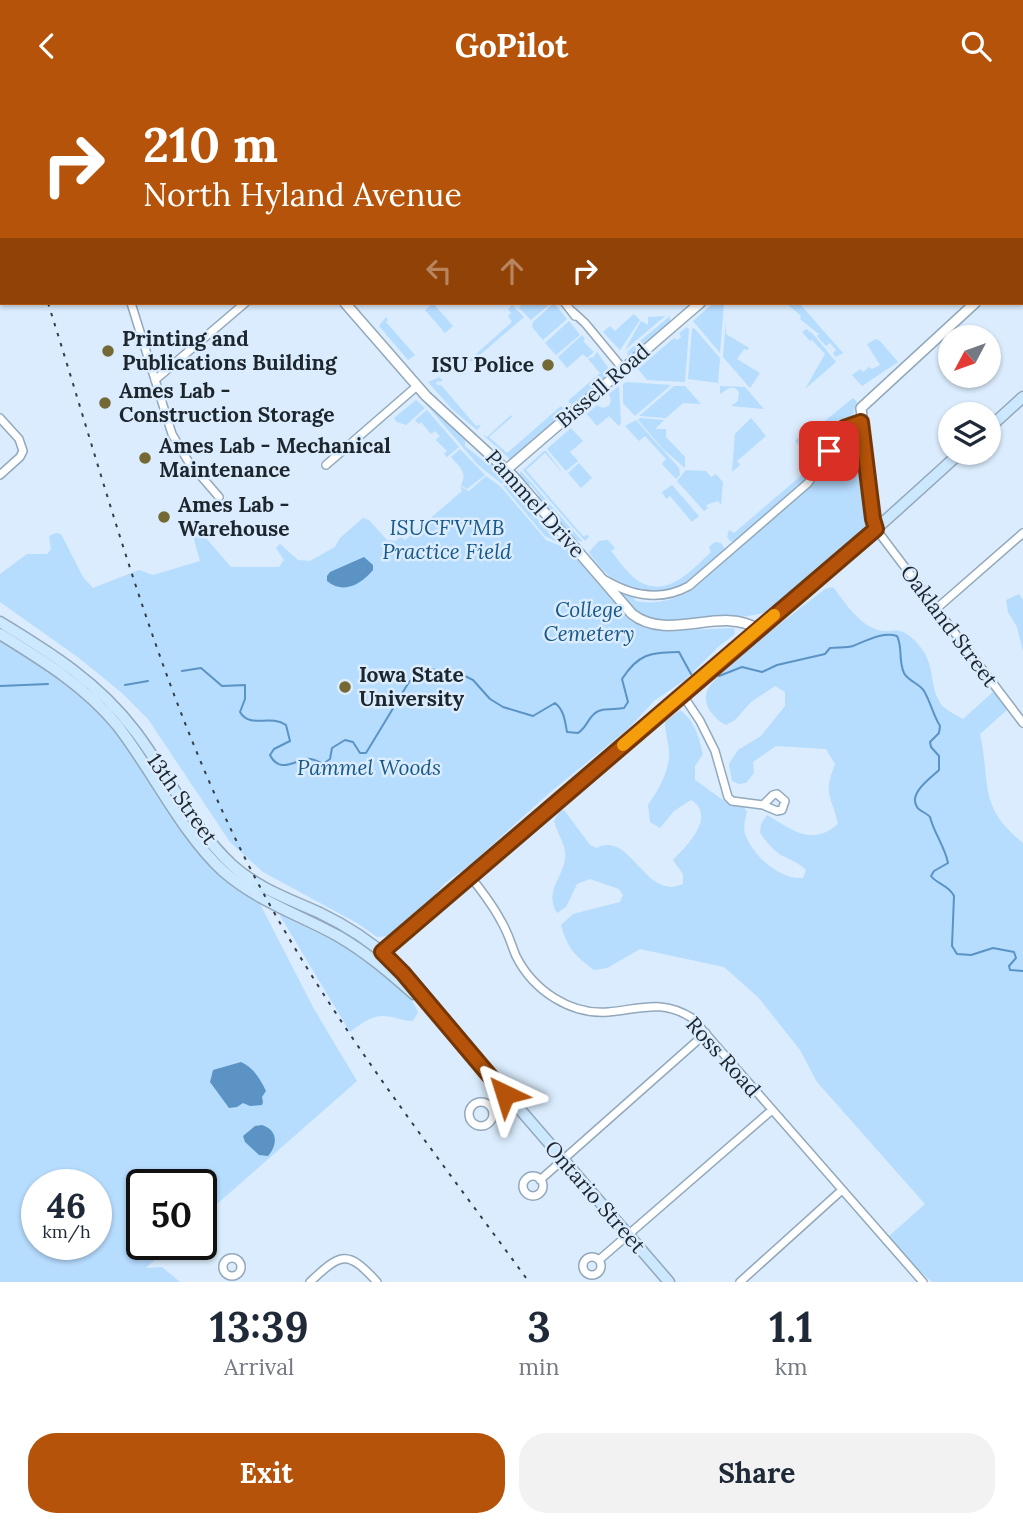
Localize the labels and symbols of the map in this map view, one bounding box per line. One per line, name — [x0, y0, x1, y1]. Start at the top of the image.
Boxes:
place label: Printing and Publications Building — [122, 325, 338, 376]
north arrow — [938, 325, 1001, 389]
street label: Bissell Road — [550, 338, 655, 434]
marker: Printing and Publications Building — [100, 343, 116, 359]
place label: ISU Police — [431, 351, 534, 378]
marker: ISU Police — [540, 357, 556, 373]
place label: Ames Lab - Construction Storage — [119, 377, 335, 428]
marker: Ames Lab - Construction Storage — [97, 395, 113, 411]
pin — [799, 421, 859, 481]
place label: Ames Lab - Mechanical Maintenance — [159, 432, 391, 483]
street label: Pammel Drive — [480, 444, 591, 563]
marker: Ames Lab - Mechanical Maintenance — [137, 450, 153, 466]
place label: Ames Lab - Warehouse — [178, 491, 289, 542]
marker: Ames Lab - Warehouse — [156, 509, 172, 525]
park label: ISUCF'V'MB Practice Field — [382, 514, 512, 565]
street label: Oakland Street — [895, 559, 1005, 693]
park label: College Cemetery — [543, 596, 635, 647]
place label: Iowa State University — [359, 661, 464, 712]
marker: Iowa State University — [337, 679, 353, 695]
street label: 13th Street — [141, 748, 224, 850]
park label: Pammel Woods — [297, 754, 441, 781]
street label: Ross Road — [680, 1011, 767, 1102]
position arrow — [468, 1057, 542, 1131]
street label: Ontario Street — [539, 1135, 652, 1259]
speed limit sign: 50 — [126, 1169, 217, 1260]

